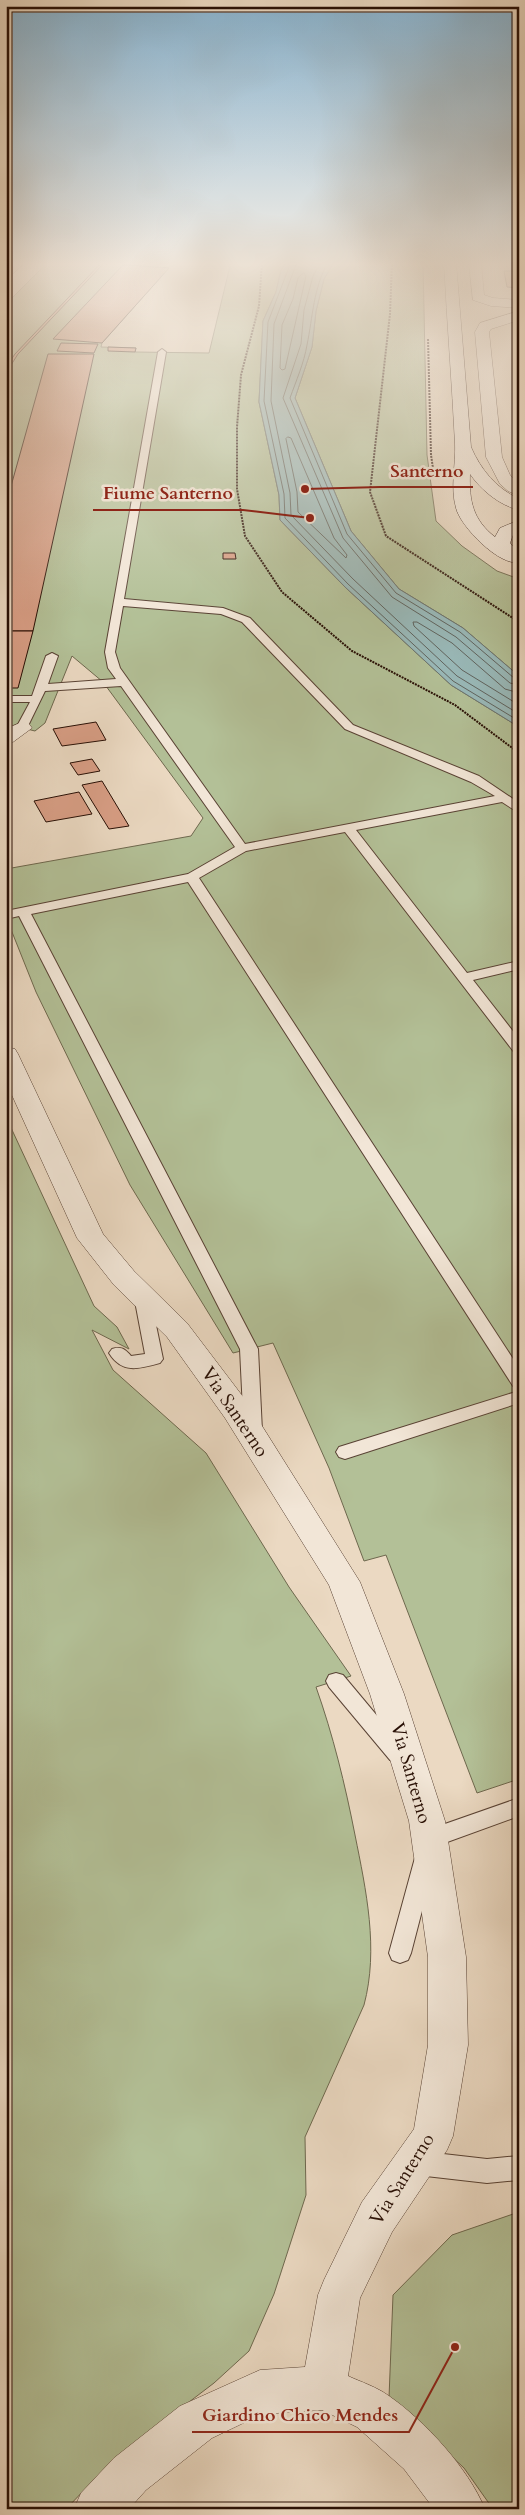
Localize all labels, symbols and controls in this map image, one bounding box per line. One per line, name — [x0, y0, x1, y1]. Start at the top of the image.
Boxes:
callout: Santerno — [380, 454, 473, 487]
text: Santerno — [390, 459, 464, 484]
callout: Fiume Santerno — [93, 477, 243, 510]
text: Fiume Santerno — [103, 481, 233, 506]
street label: Via Santerno — [195, 1362, 275, 1462]
street label: Via Santerno — [384, 1720, 438, 1826]
street label: Via Santerno — [363, 2128, 441, 2230]
callout: Giardino Chico Mendes — [192, 2399, 409, 2432]
text: Giardino Chico Mendes — [202, 2403, 398, 2428]

